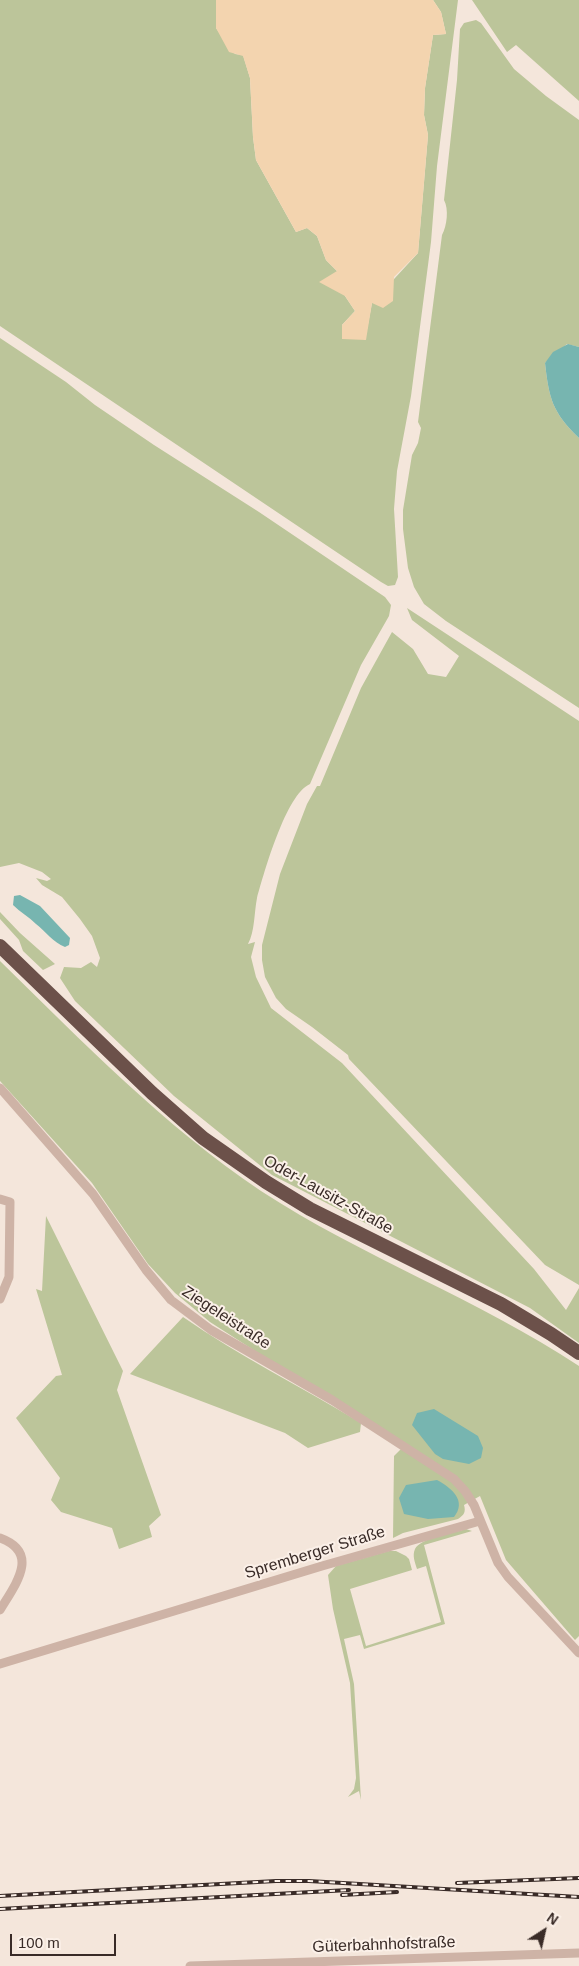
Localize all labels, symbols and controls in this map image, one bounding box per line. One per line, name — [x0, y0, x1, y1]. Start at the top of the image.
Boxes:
street label: Oder-Lausitz-Straße — [260, 1151, 396, 1239]
street label: Ziegeleistraße — [178, 1282, 274, 1354]
street label: Spremberger Straße — [242, 1523, 388, 1583]
north arrow — [519, 1906, 569, 1956]
text: N — [544, 1909, 561, 1928]
scale bar — [12, 1924, 119, 1956]
street label: Güterbahnhofstraße — [312, 1933, 456, 1957]
text: 100 m — [18, 1934, 60, 1951]

